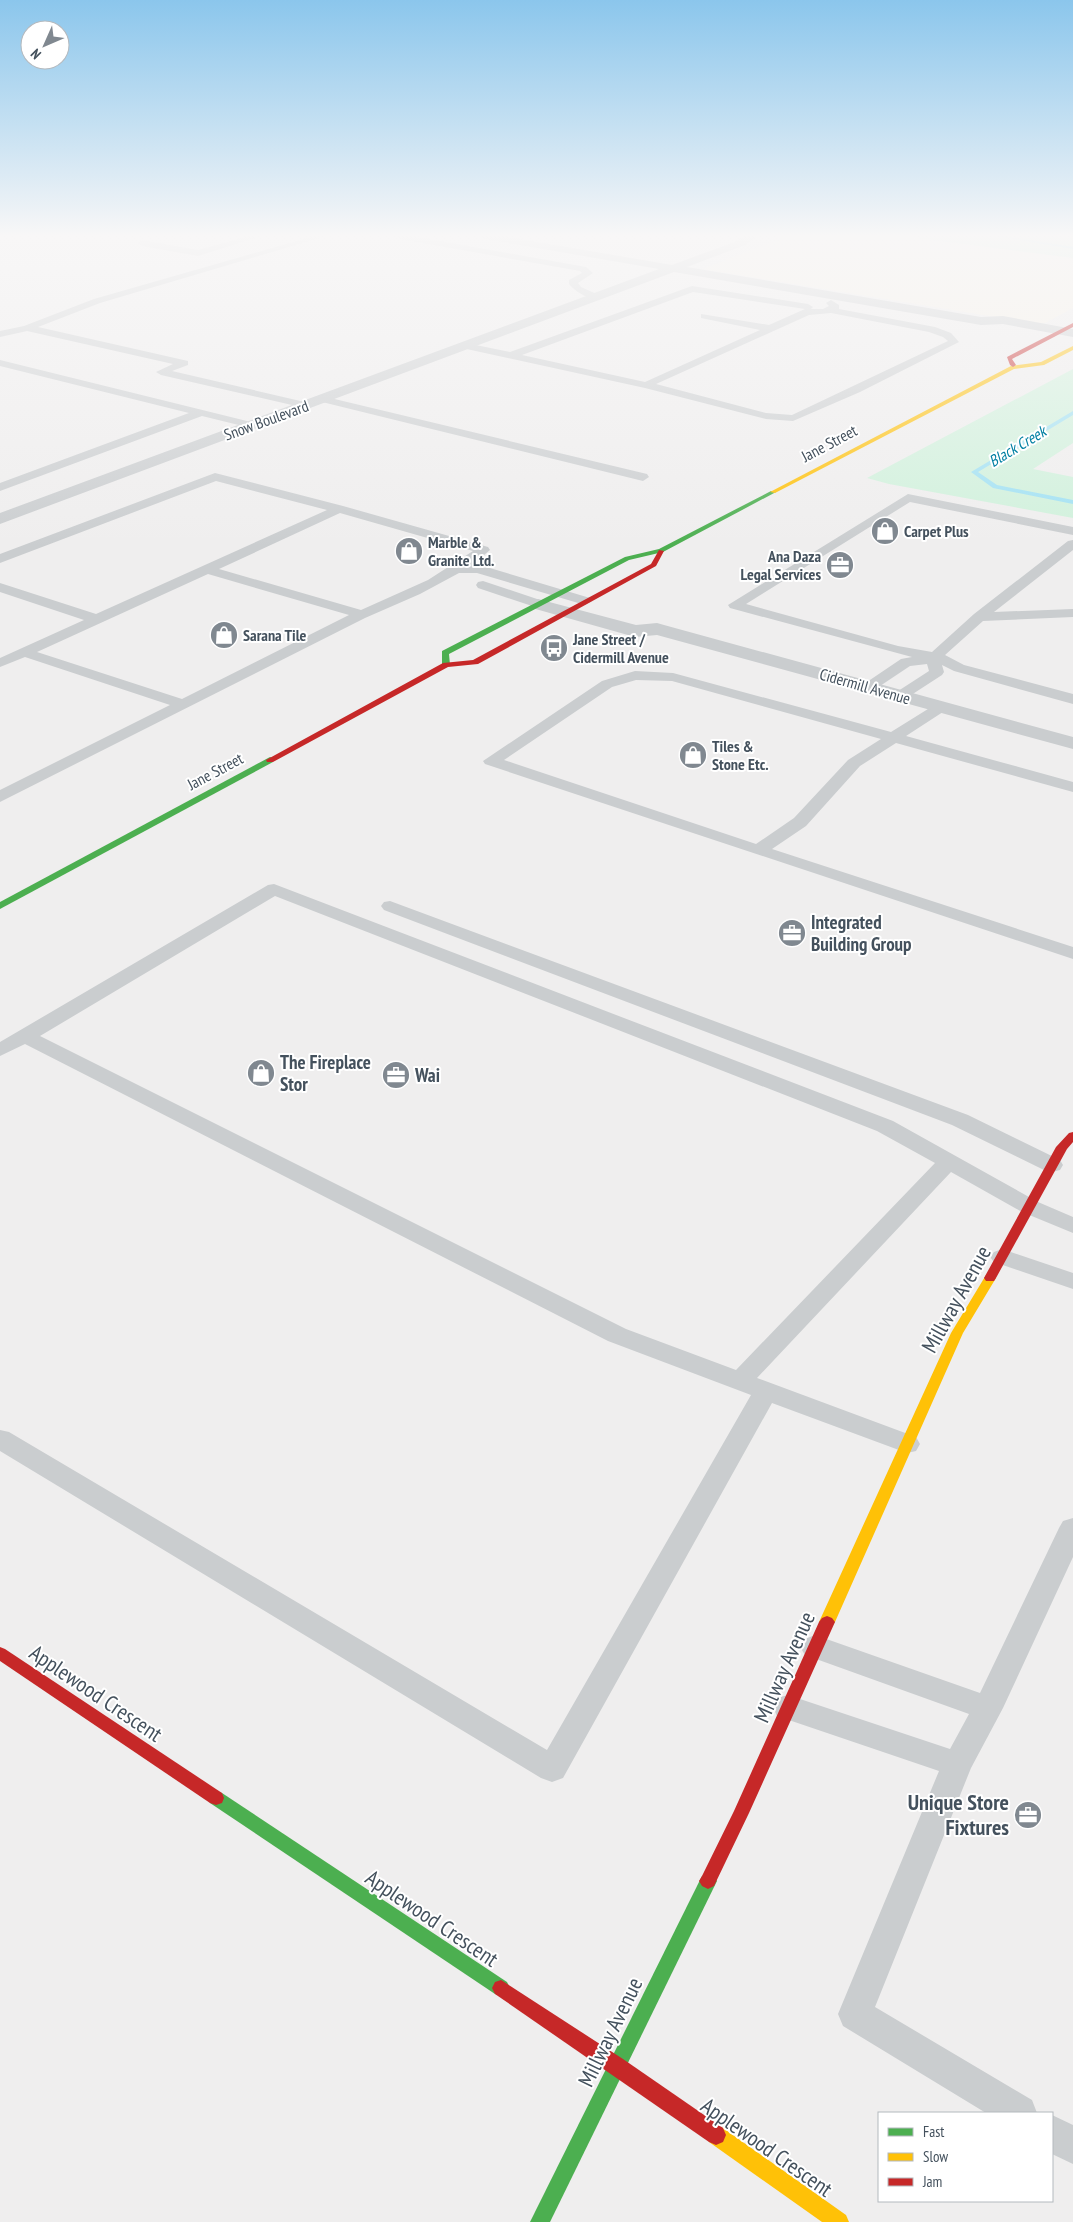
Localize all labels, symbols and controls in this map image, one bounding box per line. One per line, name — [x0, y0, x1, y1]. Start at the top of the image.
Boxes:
north arrow — [20, 20, 70, 70]
text: N — [27, 45, 45, 63]
street label: Snow Boulevard — [221, 395, 311, 445]
street label: Jane Street — [797, 420, 861, 466]
water label: Black Creek — [985, 420, 1051, 471]
shop icon: Carpet Plus — [870, 516, 900, 546]
place label: Carpet Plus — [904, 521, 969, 541]
place label: Marble & Granite Ltd. — [428, 532, 494, 570]
shop icon: Marble & Granite Ltd. — [394, 536, 424, 566]
place label: Ana Daza Legal Services — [741, 546, 821, 584]
office icon: Ana Daza Legal Services — [825, 550, 855, 580]
shop icon: Sarana Tile — [209, 620, 239, 650]
place label: Sarana Tile — [243, 625, 307, 645]
place label: Jane Street / Cidermill Avenue — [572, 629, 669, 667]
bus stop icon: Jane Street / Cidermill Avenue — [539, 633, 569, 663]
street label: Cidermill Avenue — [817, 664, 913, 708]
place label: Tiles & Stone Etc. — [712, 736, 769, 774]
shop icon: Tiles & Stone Etc. — [678, 740, 708, 770]
street label: Jane Street — [183, 748, 247, 794]
place label: Integrated Building Group — [811, 910, 912, 956]
office icon: Integrated Building Group — [777, 918, 807, 948]
place label: The Fireplace Stor — [280, 1050, 371, 1096]
shop icon: The Fireplace Stor — [246, 1058, 276, 1088]
office icon: Wai — [381, 1060, 411, 1090]
place label: Wai — [414, 1063, 440, 1087]
street label: Millway Avenue — [915, 1241, 997, 1357]
street label: Millway Avenue — [747, 1607, 821, 1727]
street label: Applewood Crescent — [24, 1638, 168, 1748]
place label: Unique Store Fixtures — [908, 1788, 1009, 1841]
office icon: Unique Store Fixtures — [1013, 1800, 1043, 1830]
street label: Applewood Crescent — [360, 1863, 504, 1973]
street label: Millway Avenue — [572, 1973, 648, 2091]
street label: Applewood Crescent — [696, 2091, 838, 2203]
legend — [878, 2112, 1053, 2202]
text: Fast — [923, 2122, 944, 2141]
text: Slow — [923, 2147, 948, 2166]
text: Jam — [922, 2172, 942, 2191]

